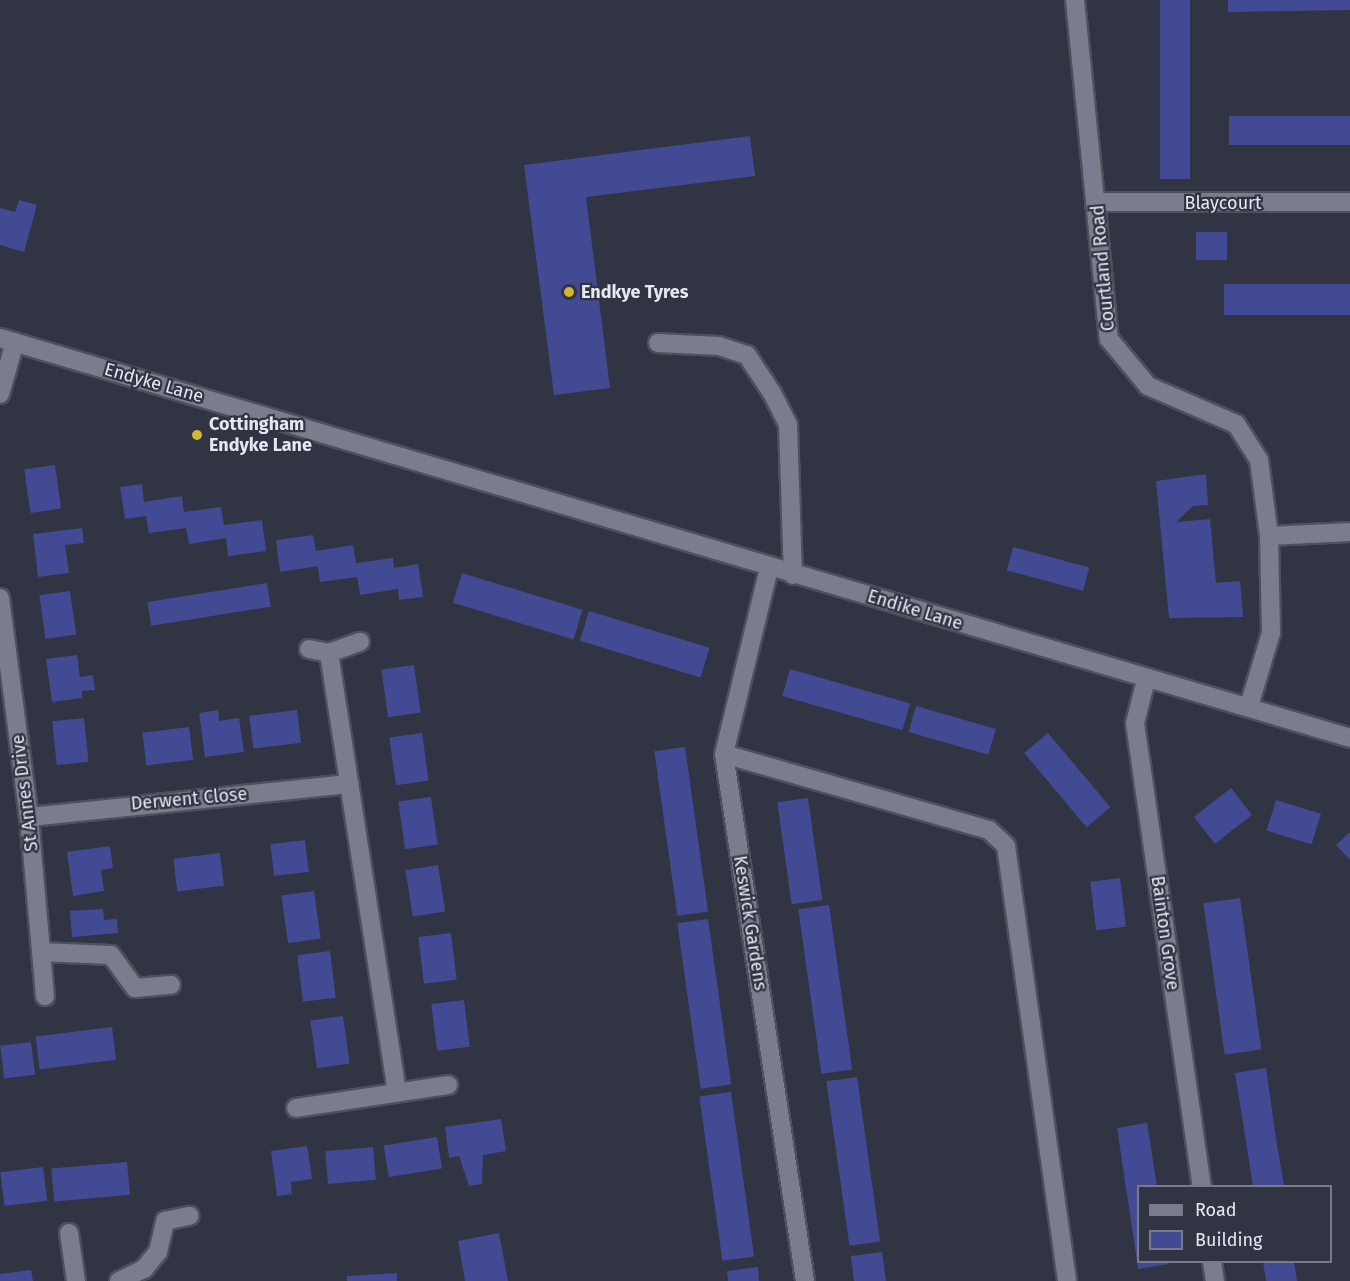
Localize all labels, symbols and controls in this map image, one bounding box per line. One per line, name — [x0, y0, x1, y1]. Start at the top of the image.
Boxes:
street label: Blaycourt — [1184, 192, 1262, 214]
street label: Courtland Road — [1087, 204, 1119, 332]
place label: Endkye Tyres — [581, 281, 688, 303]
marker: Endkye Tyres — [562, 285, 576, 299]
street label: Endyke Lane — [102, 359, 206, 407]
place label: Cottingham Endyke Lane — [209, 414, 312, 456]
marker: Cottingham Endyke Lane — [190, 428, 204, 442]
street label: Endike Lane — [865, 585, 965, 635]
street label: St Annes Drive — [7, 733, 43, 853]
street label: Derwent Close — [130, 783, 248, 815]
street label: Keswick Gardens — [729, 854, 771, 992]
street label: Bainton Grove — [1146, 874, 1184, 992]
legend — [1137, 1185, 1332, 1263]
text: Road — [1195, 1199, 1237, 1221]
text: Building — [1195, 1229, 1262, 1251]

